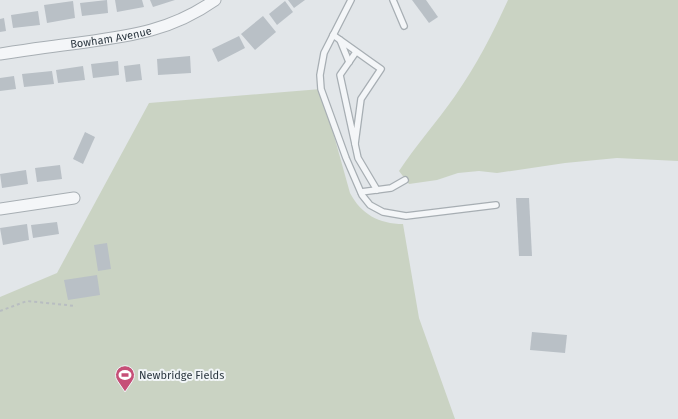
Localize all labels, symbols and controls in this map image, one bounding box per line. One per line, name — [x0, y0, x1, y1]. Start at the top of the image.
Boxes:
street label: Bowham Avenue — [69, 24, 153, 51]
sports icon: Newbridge Fields — [114, 364, 136, 392]
place label: Newbridge Fields — [139, 369, 224, 382]

